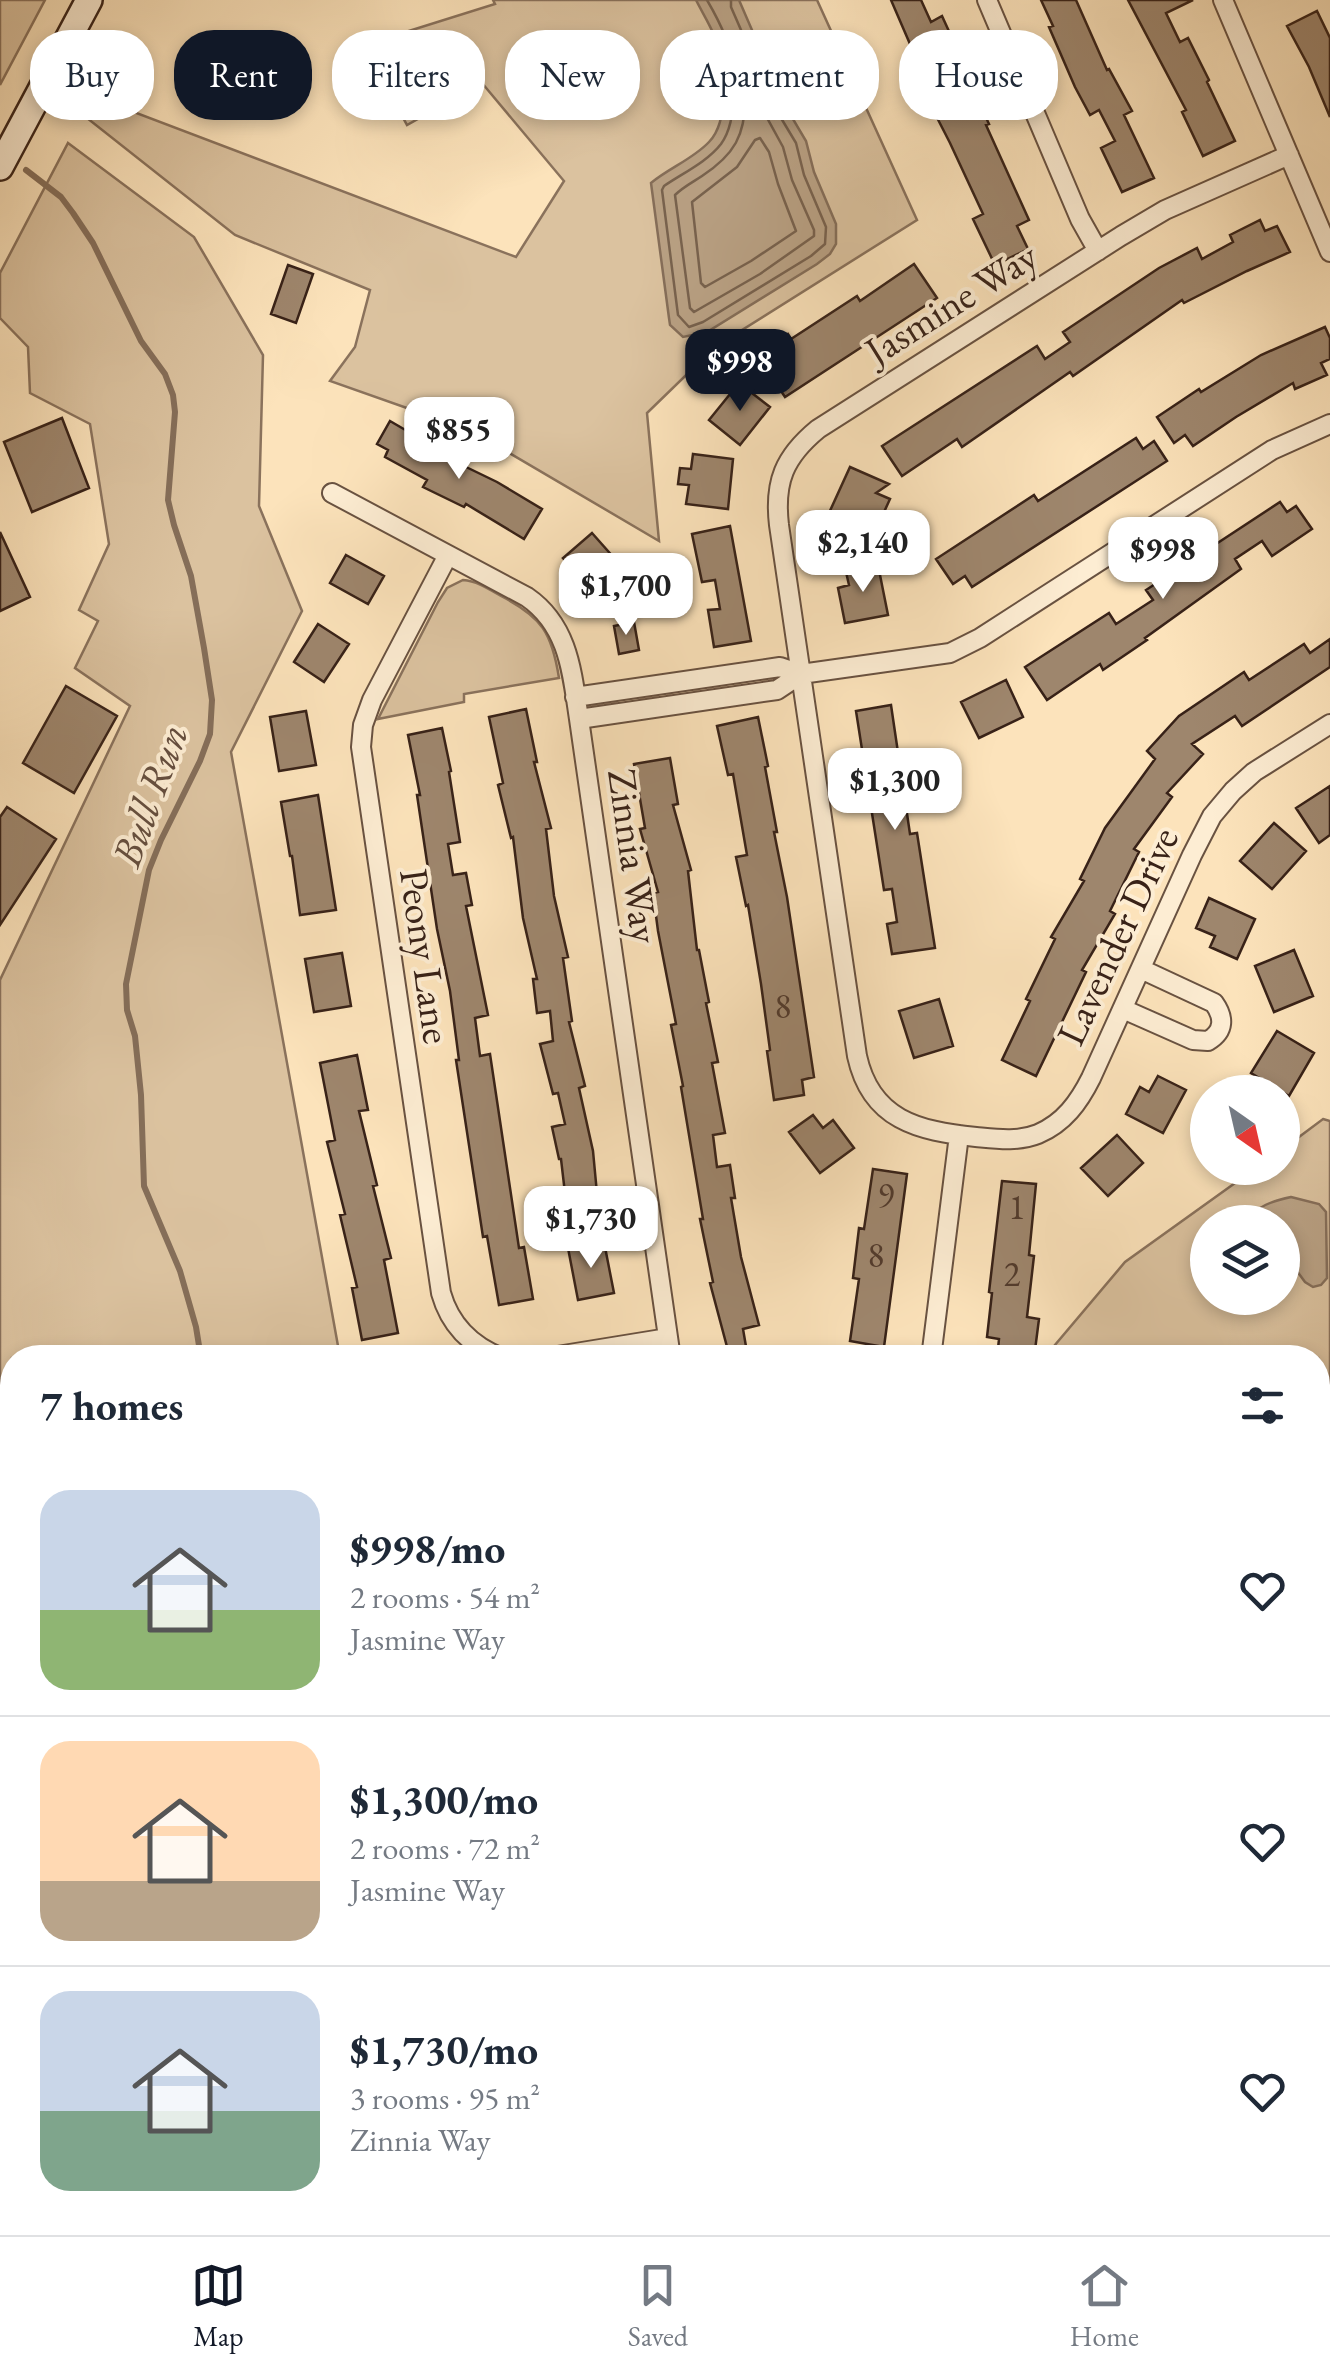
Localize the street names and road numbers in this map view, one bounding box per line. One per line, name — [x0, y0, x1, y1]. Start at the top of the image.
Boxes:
street label: Jasmine Way — [852, 229, 1047, 378]
street label: Zinnia Way — [596, 765, 672, 947]
street label: Lavender Drive — [1044, 819, 1190, 1053]
street label: Peony Lane — [388, 865, 464, 1047]

